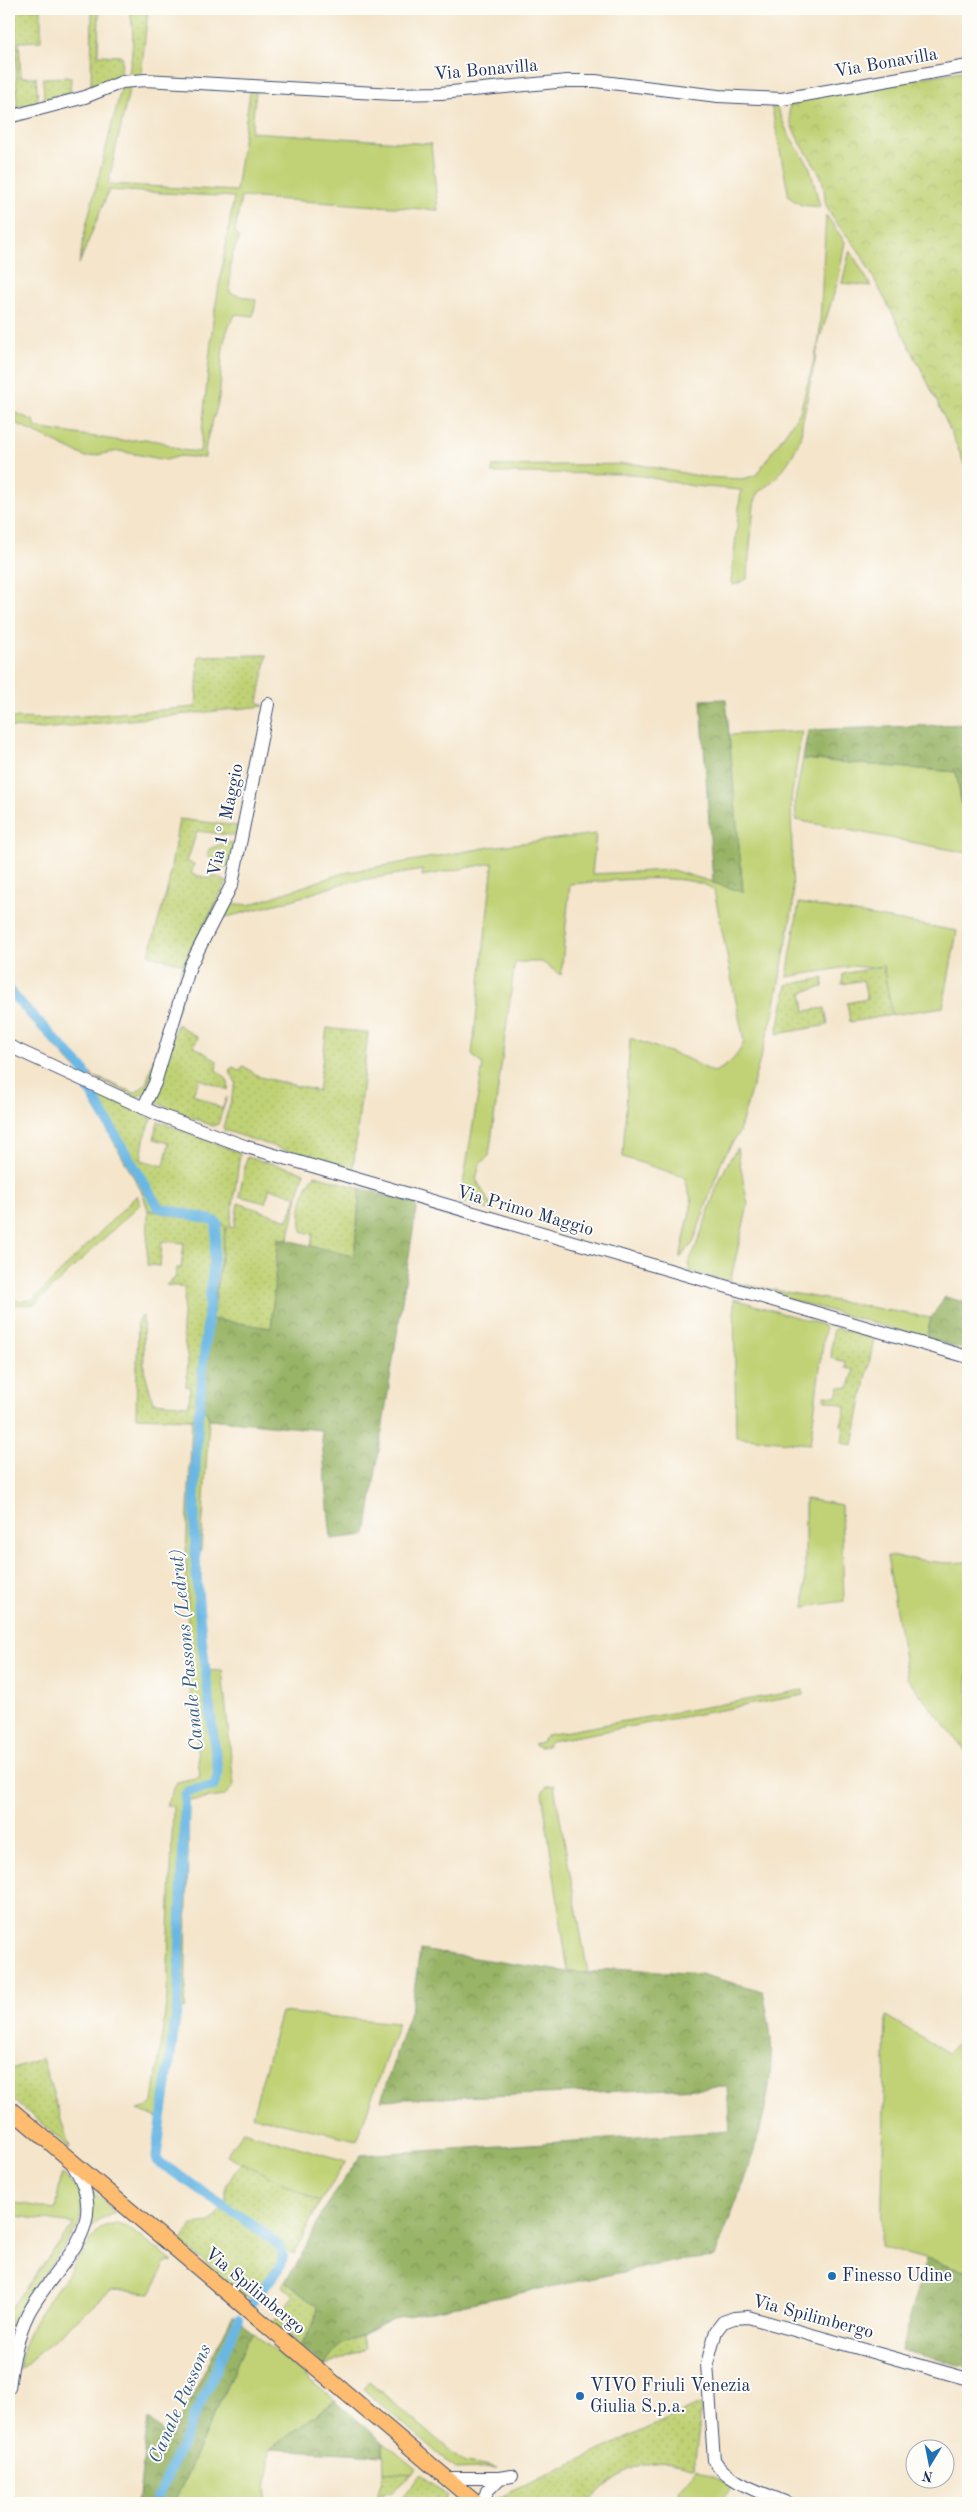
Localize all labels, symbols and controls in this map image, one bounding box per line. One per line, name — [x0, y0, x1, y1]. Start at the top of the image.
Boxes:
street label: Via Bonavilla — [833, 45, 939, 81]
street label: Via Bonavilla — [433, 56, 539, 84]
street label: Via 1° Maggio — [205, 762, 247, 878]
street label: Via Primo Maggio — [454, 1183, 596, 1239]
water label: Canale Passons (Ledrut) — [167, 1548, 208, 1752]
street label: Via Spilimbergo — [201, 2244, 309, 2338]
place label: Finesso Udine — [842, 2267, 952, 2285]
marker: Finesso Udine — [826, 2270, 838, 2282]
street label: Via Spilimbergo — [750, 2292, 876, 2342]
water label: Canale Passons — [146, 2342, 216, 2466]
place label: VIVO Friuli Venezia Giulia S.p.a. — [590, 2377, 750, 2416]
marker: VIVO Friuli Venezia Giulia S.p.a. — [574, 2390, 586, 2402]
north arrow — [904, 2440, 954, 2490]
text: N — [921, 2468, 934, 2484]

